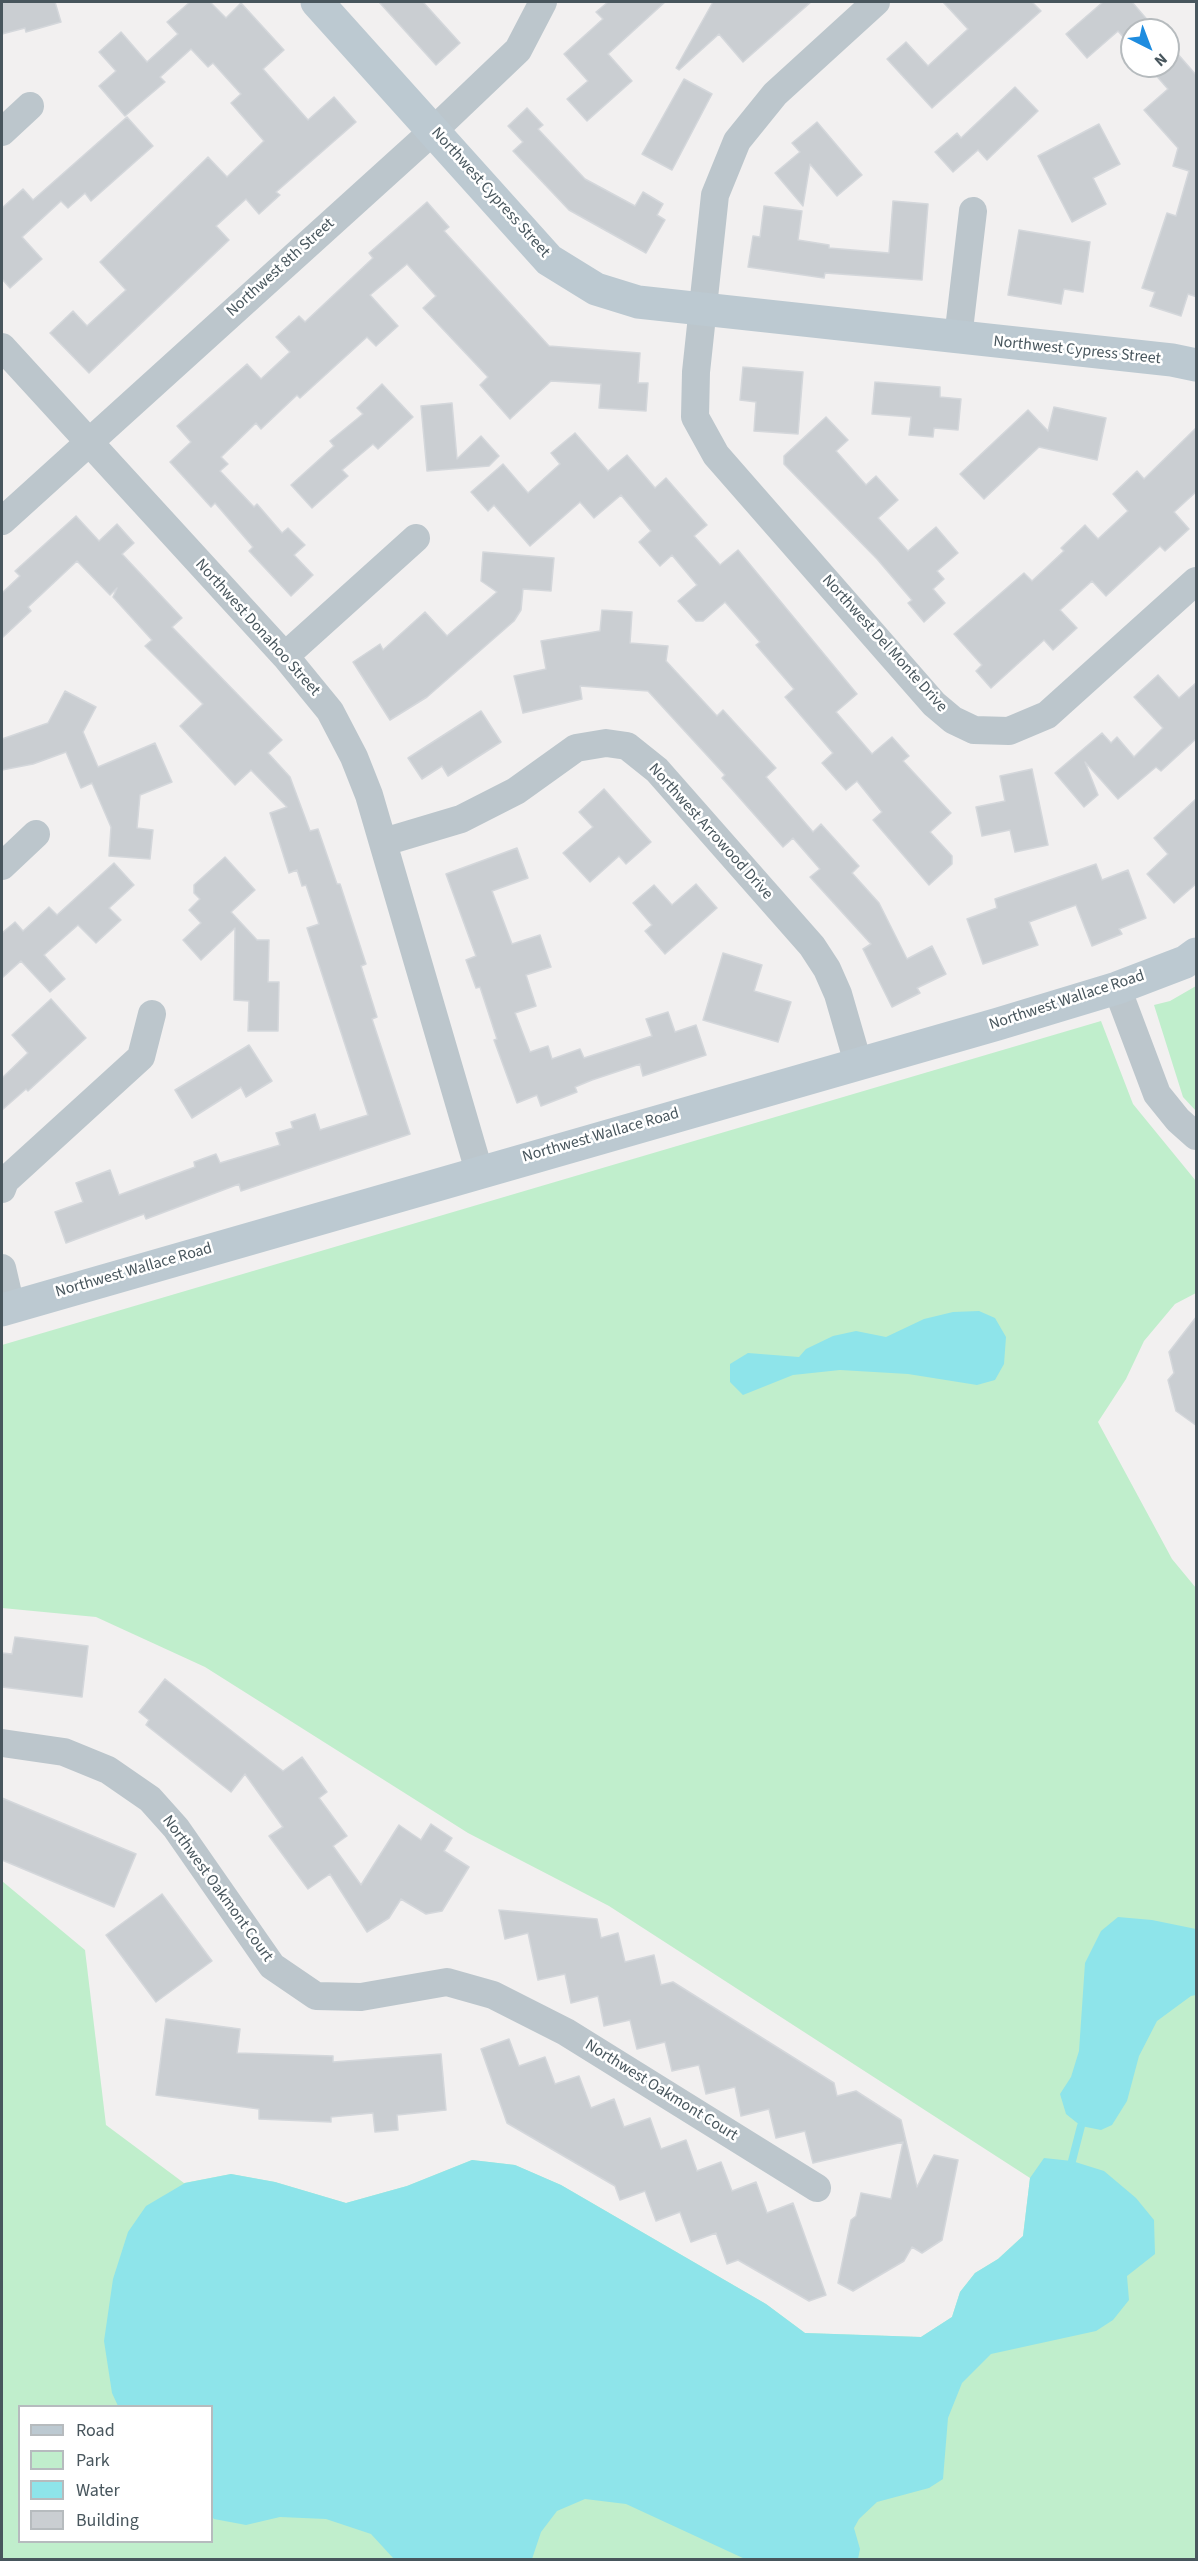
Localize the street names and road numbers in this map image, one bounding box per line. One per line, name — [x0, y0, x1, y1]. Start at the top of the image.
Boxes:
street label: Northwest Cypress Street — [427, 124, 553, 262]
street label: Northwest 8th Street — [223, 215, 339, 321]
street label: Northwest Cypress Street — [992, 333, 1162, 369]
street label: Northwest Donahoo Street — [190, 556, 324, 700]
street label: Northwest Del Monte Drive — [817, 571, 951, 717]
street label: Northwest Arrowood Drive — [644, 760, 776, 904]
street label: Northwest Wallace Road — [987, 967, 1147, 1035]
street label: Northwest Wallace Road — [520, 1104, 682, 1168]
street label: Northwest Wallace Road — [53, 1239, 215, 1303]
street label: Northwest Oakmont Court — [157, 1812, 277, 1966]
street label: Northwest Oakmont Court — [581, 2036, 741, 2146]

